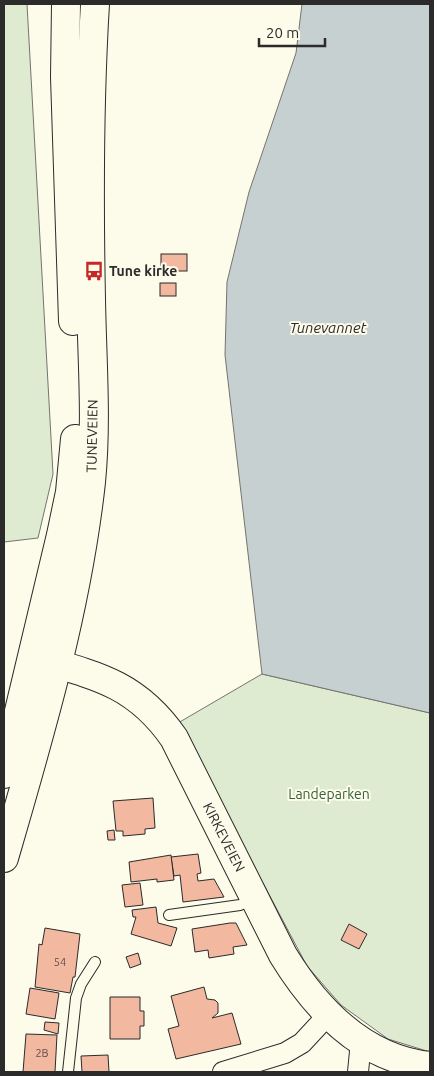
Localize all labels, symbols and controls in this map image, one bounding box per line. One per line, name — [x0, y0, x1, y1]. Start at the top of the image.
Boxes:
scale bar — [259, 15, 325, 47]
text: 20 m — [266, 24, 299, 41]
bus stop icon: Tune kirke — [83, 260, 105, 282]
place label: Tune kirke — [109, 263, 177, 279]
water label: Tunevannet — [290, 319, 367, 336]
street label: TUNEVEIEN — [83, 399, 101, 473]
park label: Landeparken — [288, 786, 370, 802]
street label: KIRKEVEIEN — [200, 800, 248, 874]
house number: 54 — [54, 956, 66, 968]
house number: 2B — [35, 1047, 49, 1059]

